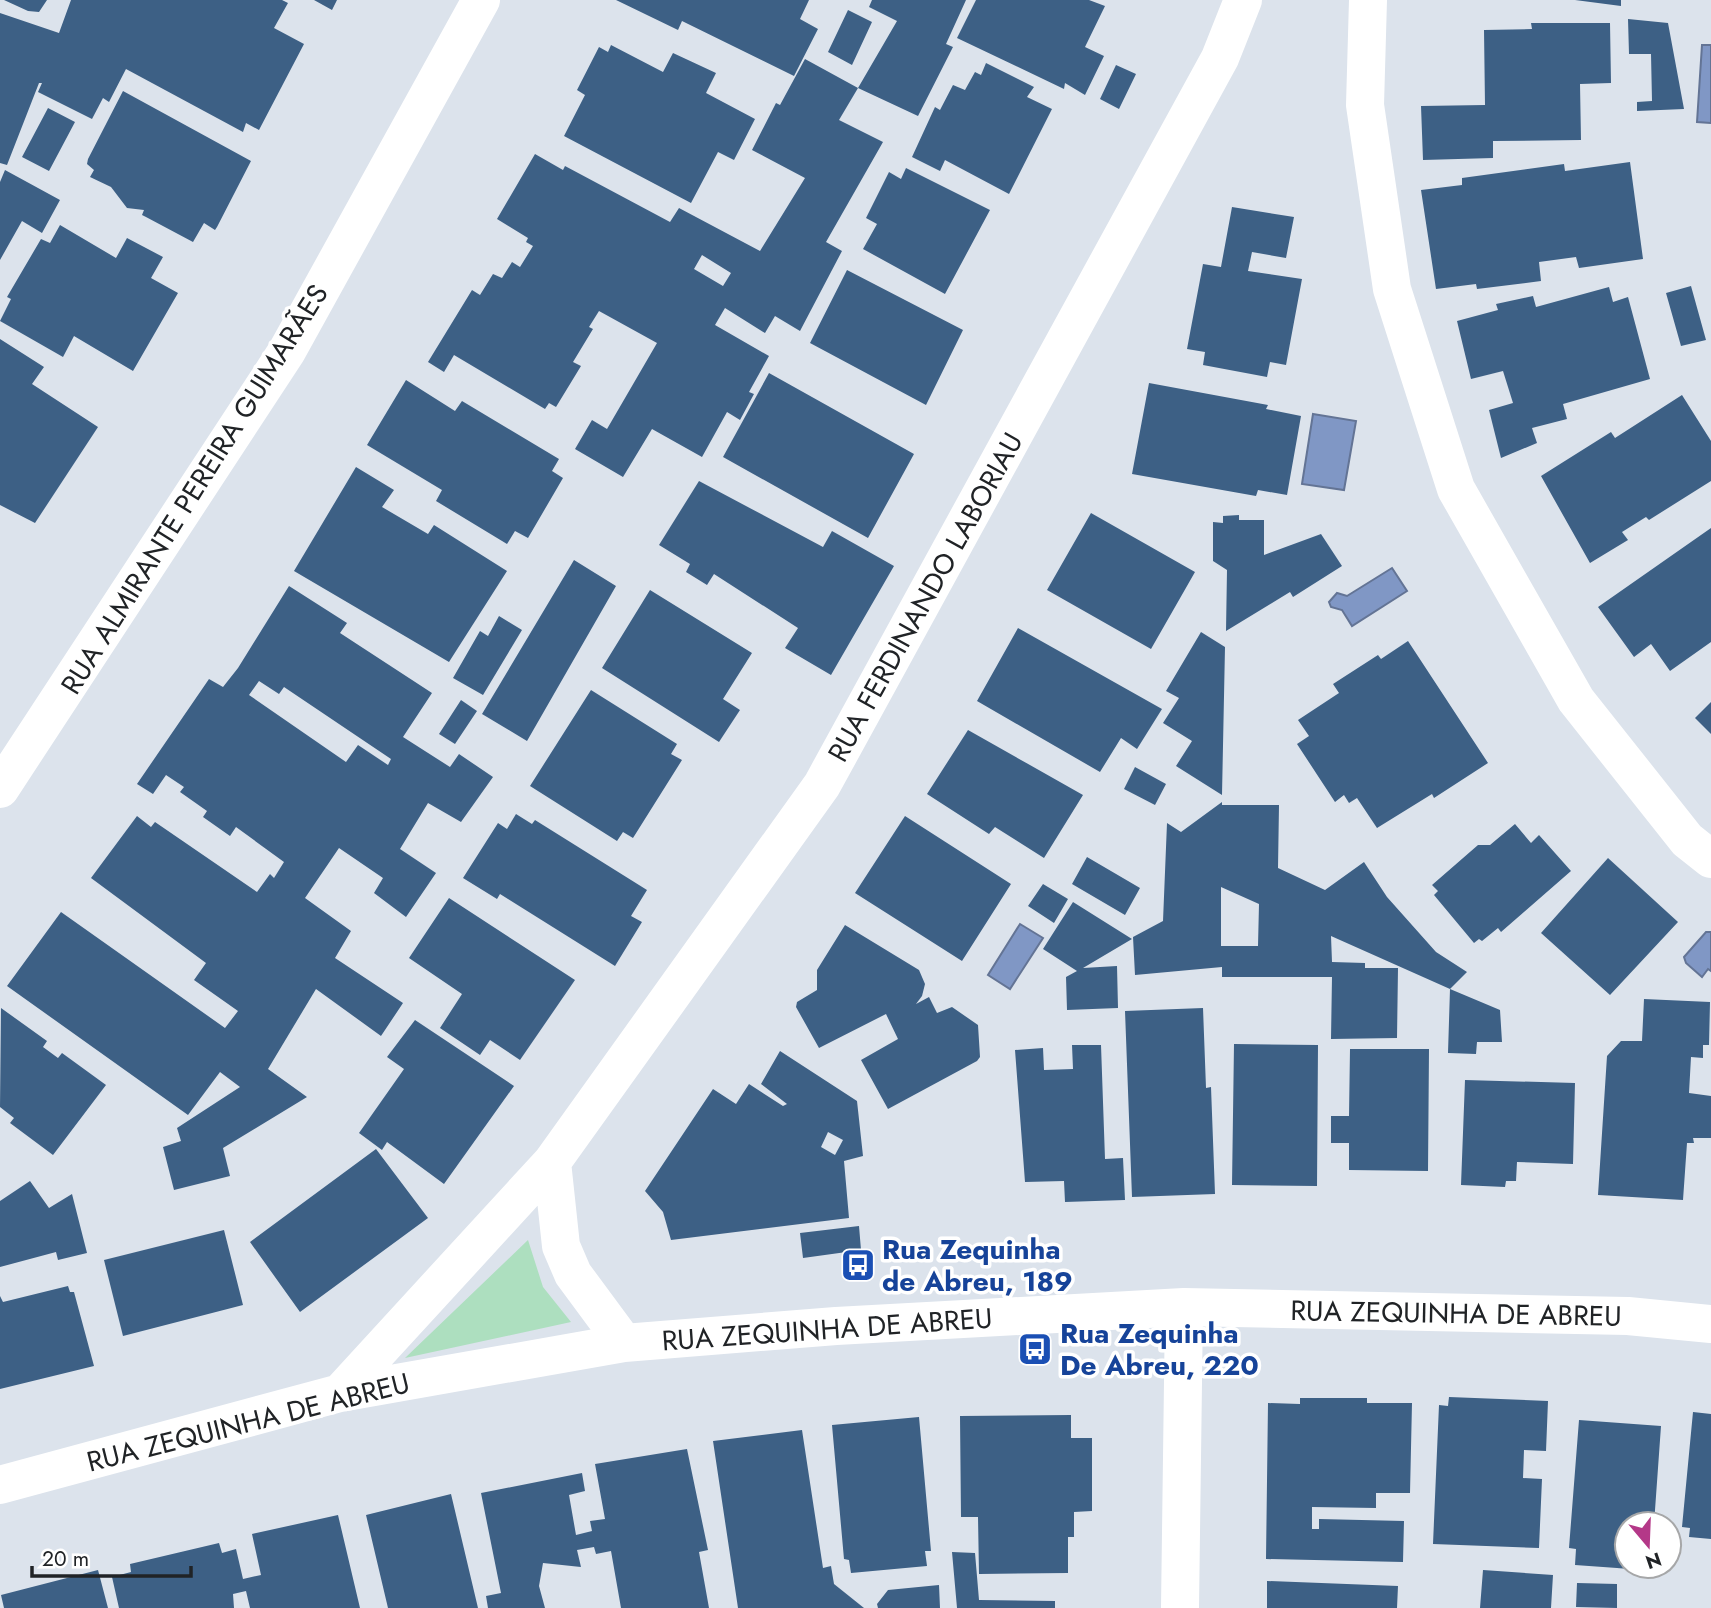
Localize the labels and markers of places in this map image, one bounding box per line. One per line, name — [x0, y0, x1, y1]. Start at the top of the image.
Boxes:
place label: Rua Zequinha de Abreu, 189 — [882, 1229, 1073, 1302]
bus stop icon: Rua Zequinha de Abreu, 189 — [839, 1246, 877, 1284]
place label: Rua Zequinha De Abreu, 220 — [1060, 1313, 1259, 1386]
bus stop icon: Rua Zequinha De Abreu, 220 — [1016, 1330, 1054, 1368]

